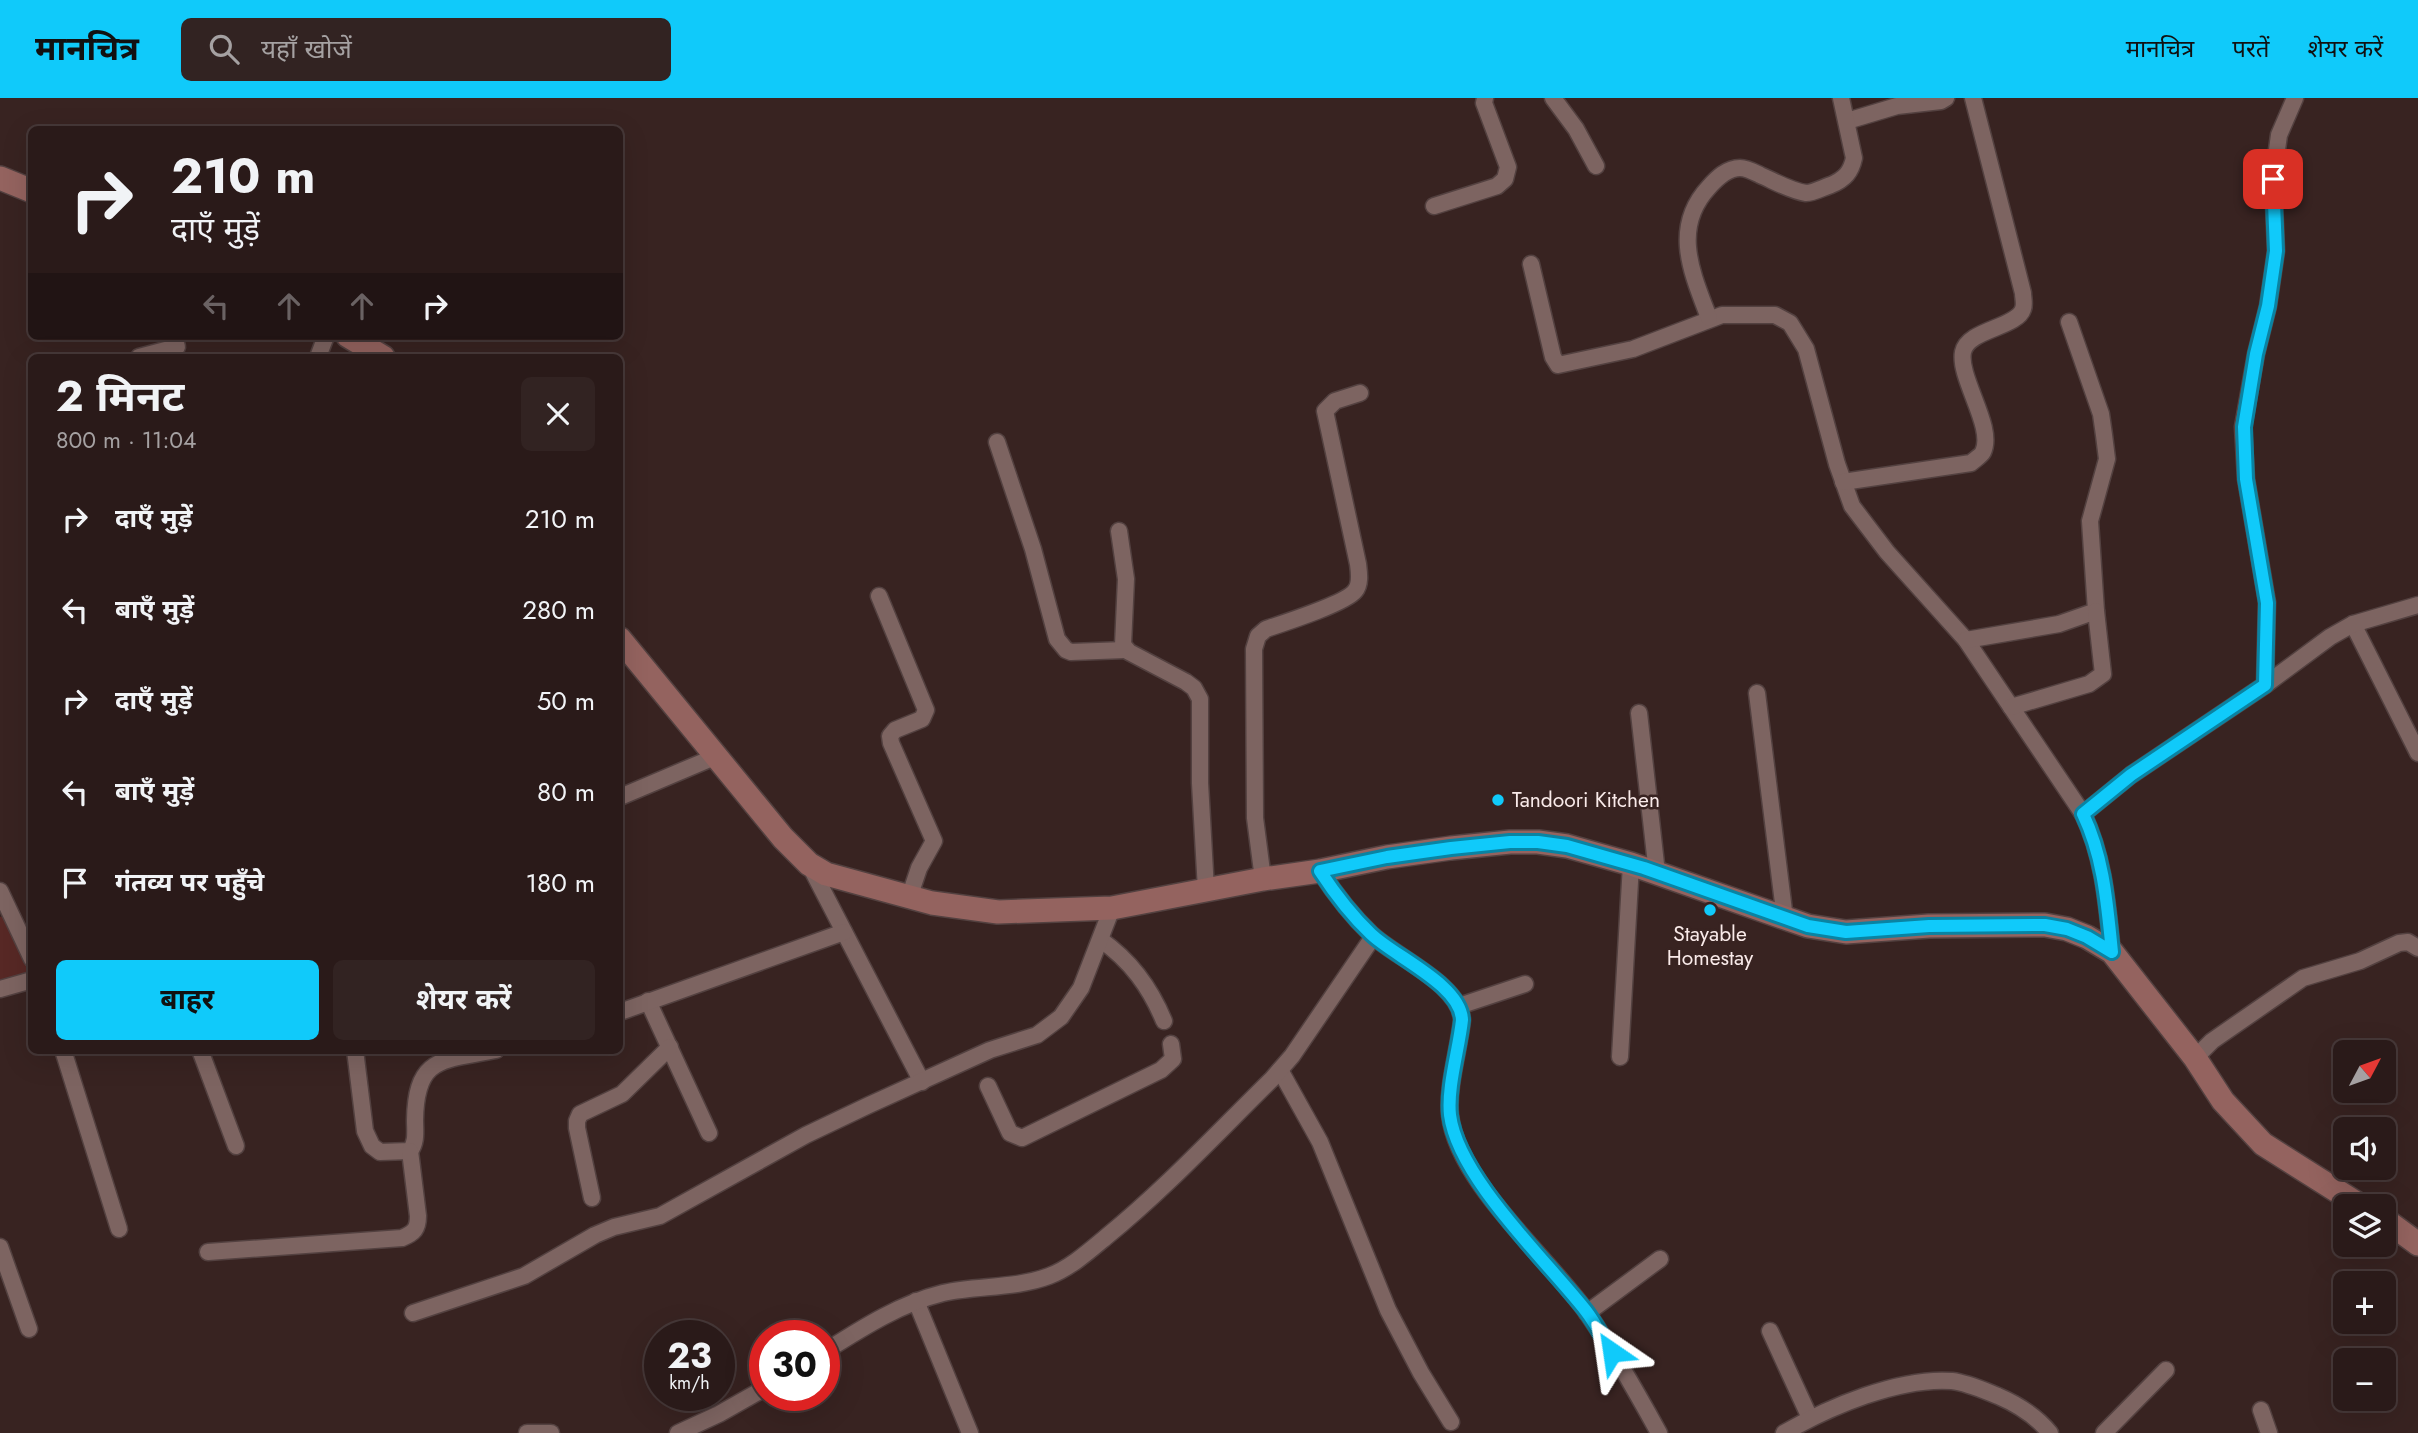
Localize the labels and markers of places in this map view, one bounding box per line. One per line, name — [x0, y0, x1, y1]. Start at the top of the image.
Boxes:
pin — [2243, 149, 2303, 209]
place label: Tandoori Kitchen — [1512, 785, 1660, 815]
marker: Tandoori Kitchen — [1490, 792, 1506, 808]
marker: Stayable Homestay — [1702, 902, 1718, 918]
place label: Stayable Homestay — [1667, 919, 1754, 973]

